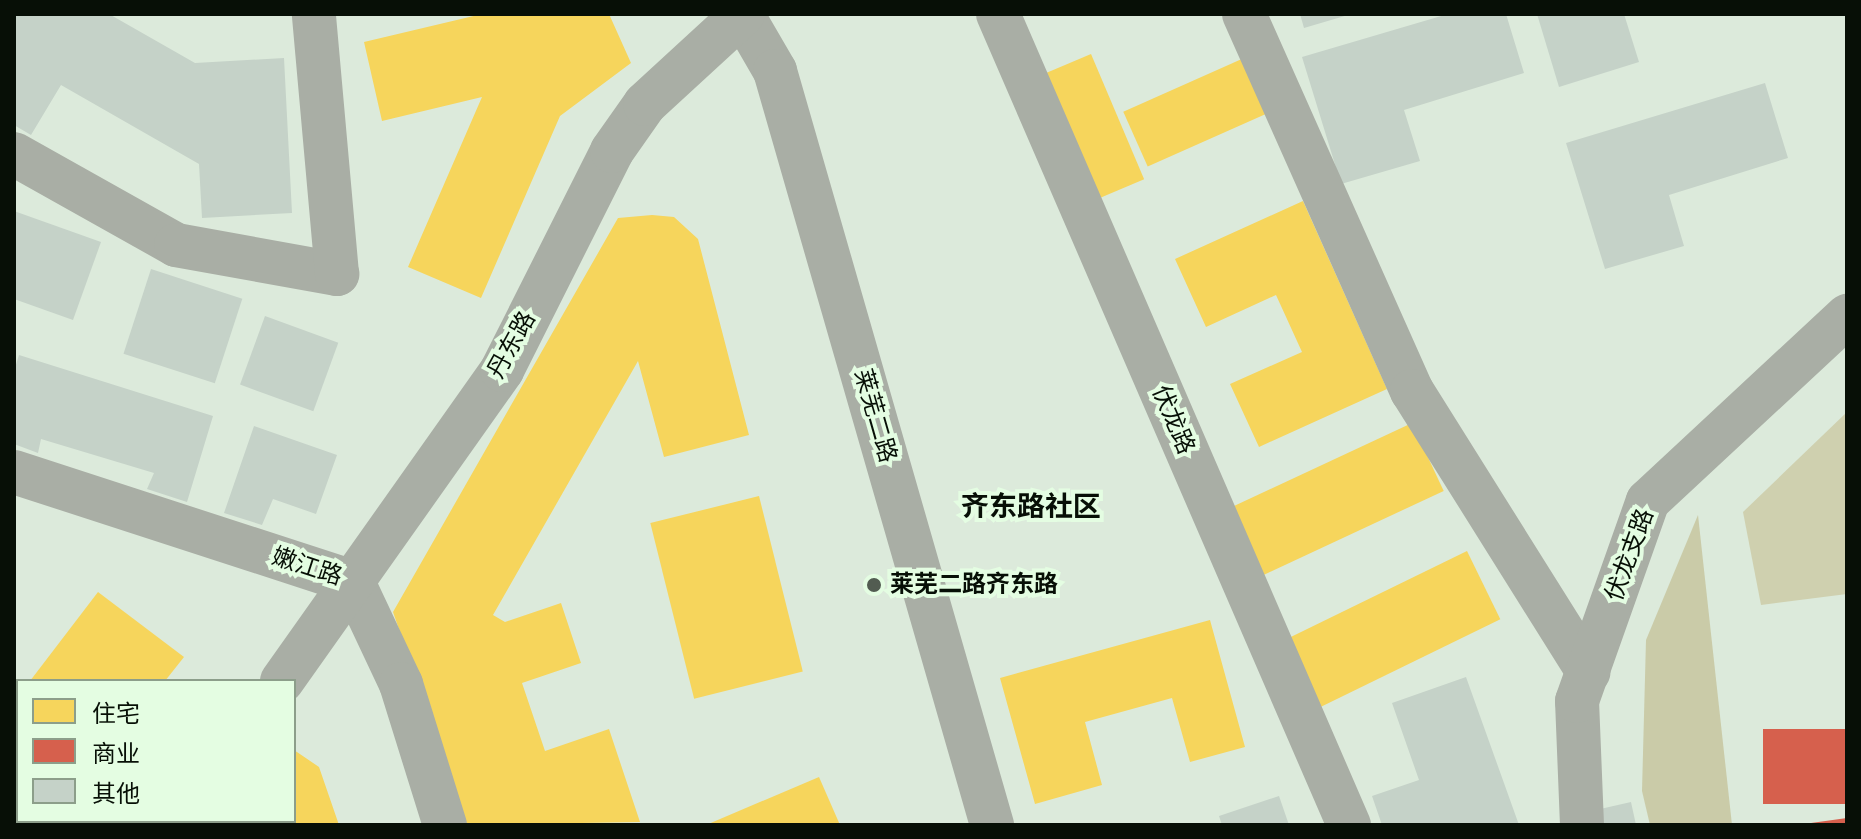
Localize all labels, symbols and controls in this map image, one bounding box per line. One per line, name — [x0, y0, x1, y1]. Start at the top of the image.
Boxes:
street label: 丹东路 — [482, 307, 542, 383]
street label: 莱芜二路 — [848, 366, 902, 466]
street label: 伏龙路 — [1146, 381, 1200, 459]
district label: 齐东路社区 — [961, 490, 1101, 524]
street label: 伏龙支路 — [1600, 505, 1660, 605]
street label: 嫩江路 — [268, 542, 346, 592]
place label: 莱芜二路齐东路 — [890, 571, 1058, 599]
marker: 莱芜二路齐东路 — [865, 576, 883, 594]
legend — [16, 679, 296, 823]
text: 住宅 — [92, 700, 140, 728]
text: 商业 — [92, 740, 140, 768]
text: 其他 — [92, 780, 140, 808]

